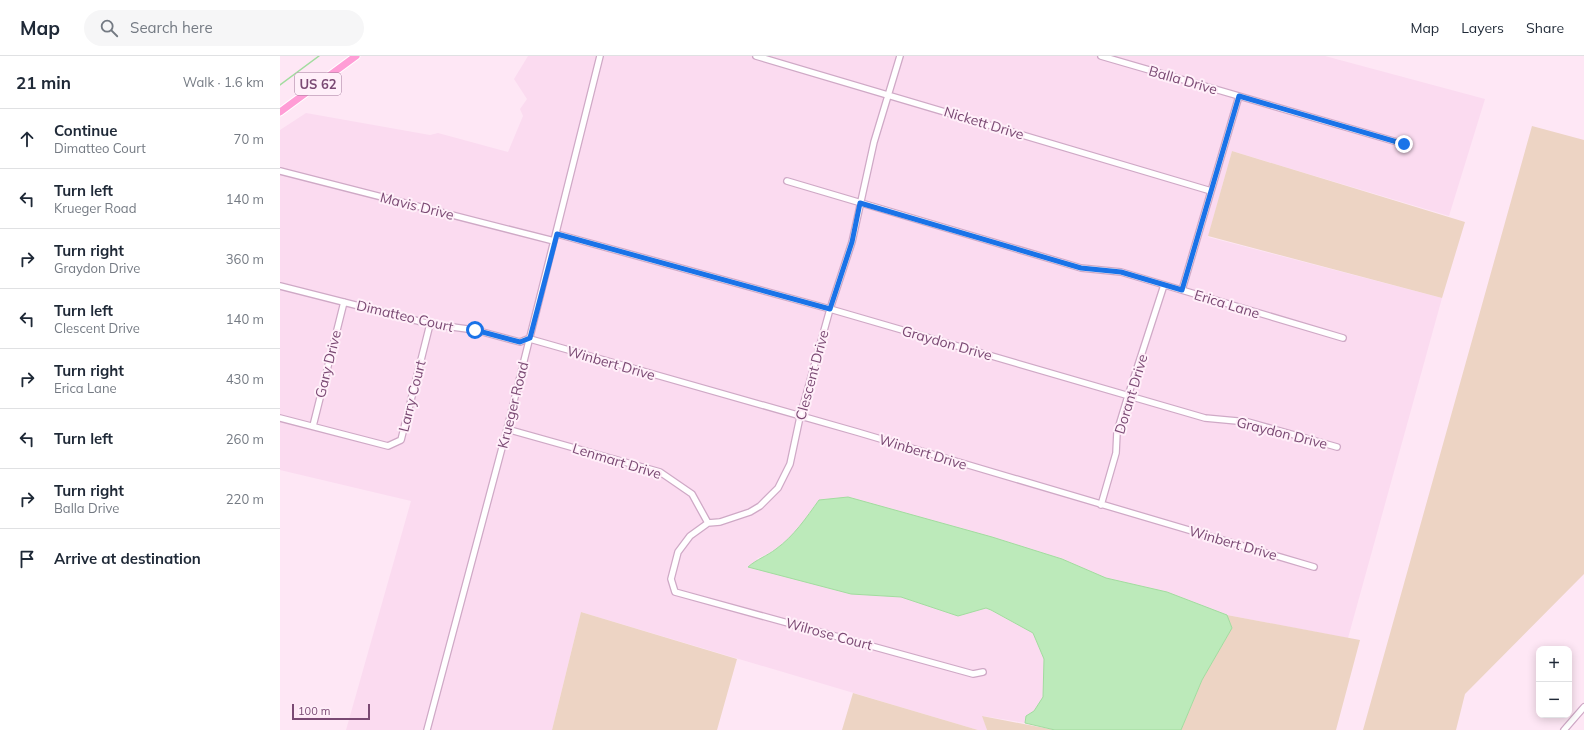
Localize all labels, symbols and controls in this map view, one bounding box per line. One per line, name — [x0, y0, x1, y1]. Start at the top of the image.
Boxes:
search box — [84, 10, 364, 46]
text: Map — [20, 16, 60, 40]
icon: search — [98, 17, 120, 39]
text: Search here — [130, 18, 213, 37]
text: Map — [1410, 19, 1439, 37]
text: Layers — [1461, 19, 1504, 37]
text: Share — [1526, 19, 1564, 37]
street label: Balla Drive — [1147, 62, 1219, 98]
text: 21 min — [16, 72, 71, 93]
road number: US 62 — [295, 73, 341, 95]
text: Walk · 1.6 km — [183, 74, 264, 90]
street label: Nickett Drive — [942, 102, 1026, 144]
text: Continue — [54, 121, 117, 140]
icon: ahead — [16, 128, 38, 150]
text: 70 m — [234, 131, 264, 147]
route end — [1395, 135, 1413, 153]
text: Dimatteo Court — [54, 140, 146, 156]
text: Turn left — [54, 181, 113, 200]
icon: left — [16, 188, 38, 210]
street label: Mavis Drive — [378, 188, 456, 224]
text: 140 m — [226, 191, 264, 207]
text: Krueger Road — [54, 200, 136, 216]
text: Turn right — [54, 241, 124, 260]
icon: right — [16, 248, 38, 270]
text: 360 m — [226, 251, 264, 267]
text: Graydon Drive — [54, 260, 140, 276]
street label: Erica Lane — [1192, 286, 1262, 322]
street label: Dimatteo Court — [355, 296, 455, 336]
text: Turn left — [54, 301, 113, 320]
icon: left — [16, 308, 38, 330]
text: 140 m — [226, 311, 264, 327]
text: Clescent Drive — [54, 320, 140, 336]
route start — [466, 321, 484, 339]
street label: Graydon Drive — [900, 322, 994, 364]
street label: Gary Drive — [311, 328, 345, 400]
street label: Clescent Drive — [791, 328, 833, 422]
street label: Winbert Drive — [565, 342, 657, 384]
street label: Dorant Drive — [1110, 352, 1152, 436]
street label: Larry Court — [394, 358, 430, 434]
street label: Krueger Road — [494, 360, 532, 450]
text: Turn right — [54, 361, 124, 380]
icon: right — [16, 368, 38, 390]
text: 430 m — [226, 371, 264, 387]
text: Erica Lane — [54, 380, 117, 396]
street label: Graydon Drive — [1235, 413, 1329, 453]
icon: left — [16, 428, 38, 450]
text: Turn left — [54, 429, 113, 448]
street label: Winbert Drive — [877, 430, 969, 474]
text: 260 m — [226, 431, 264, 447]
street label: Lenmart Drive — [570, 439, 664, 483]
text: Turn right — [54, 481, 124, 500]
icon: right — [16, 488, 38, 510]
text: 220 m — [226, 491, 264, 507]
text: Balla Drive — [54, 500, 119, 516]
street label: Winbert Drive — [1187, 522, 1279, 564]
icon: arrive — [16, 548, 38, 570]
text: Arrive at destination — [54, 549, 201, 568]
street label: Wilrose Court — [784, 614, 874, 654]
map controls — [1536, 646, 1572, 718]
button: + — [1536, 646, 1572, 682]
button: − — [1536, 682, 1572, 718]
scale bar — [292, 702, 370, 721]
text: 100 m — [298, 704, 330, 718]

